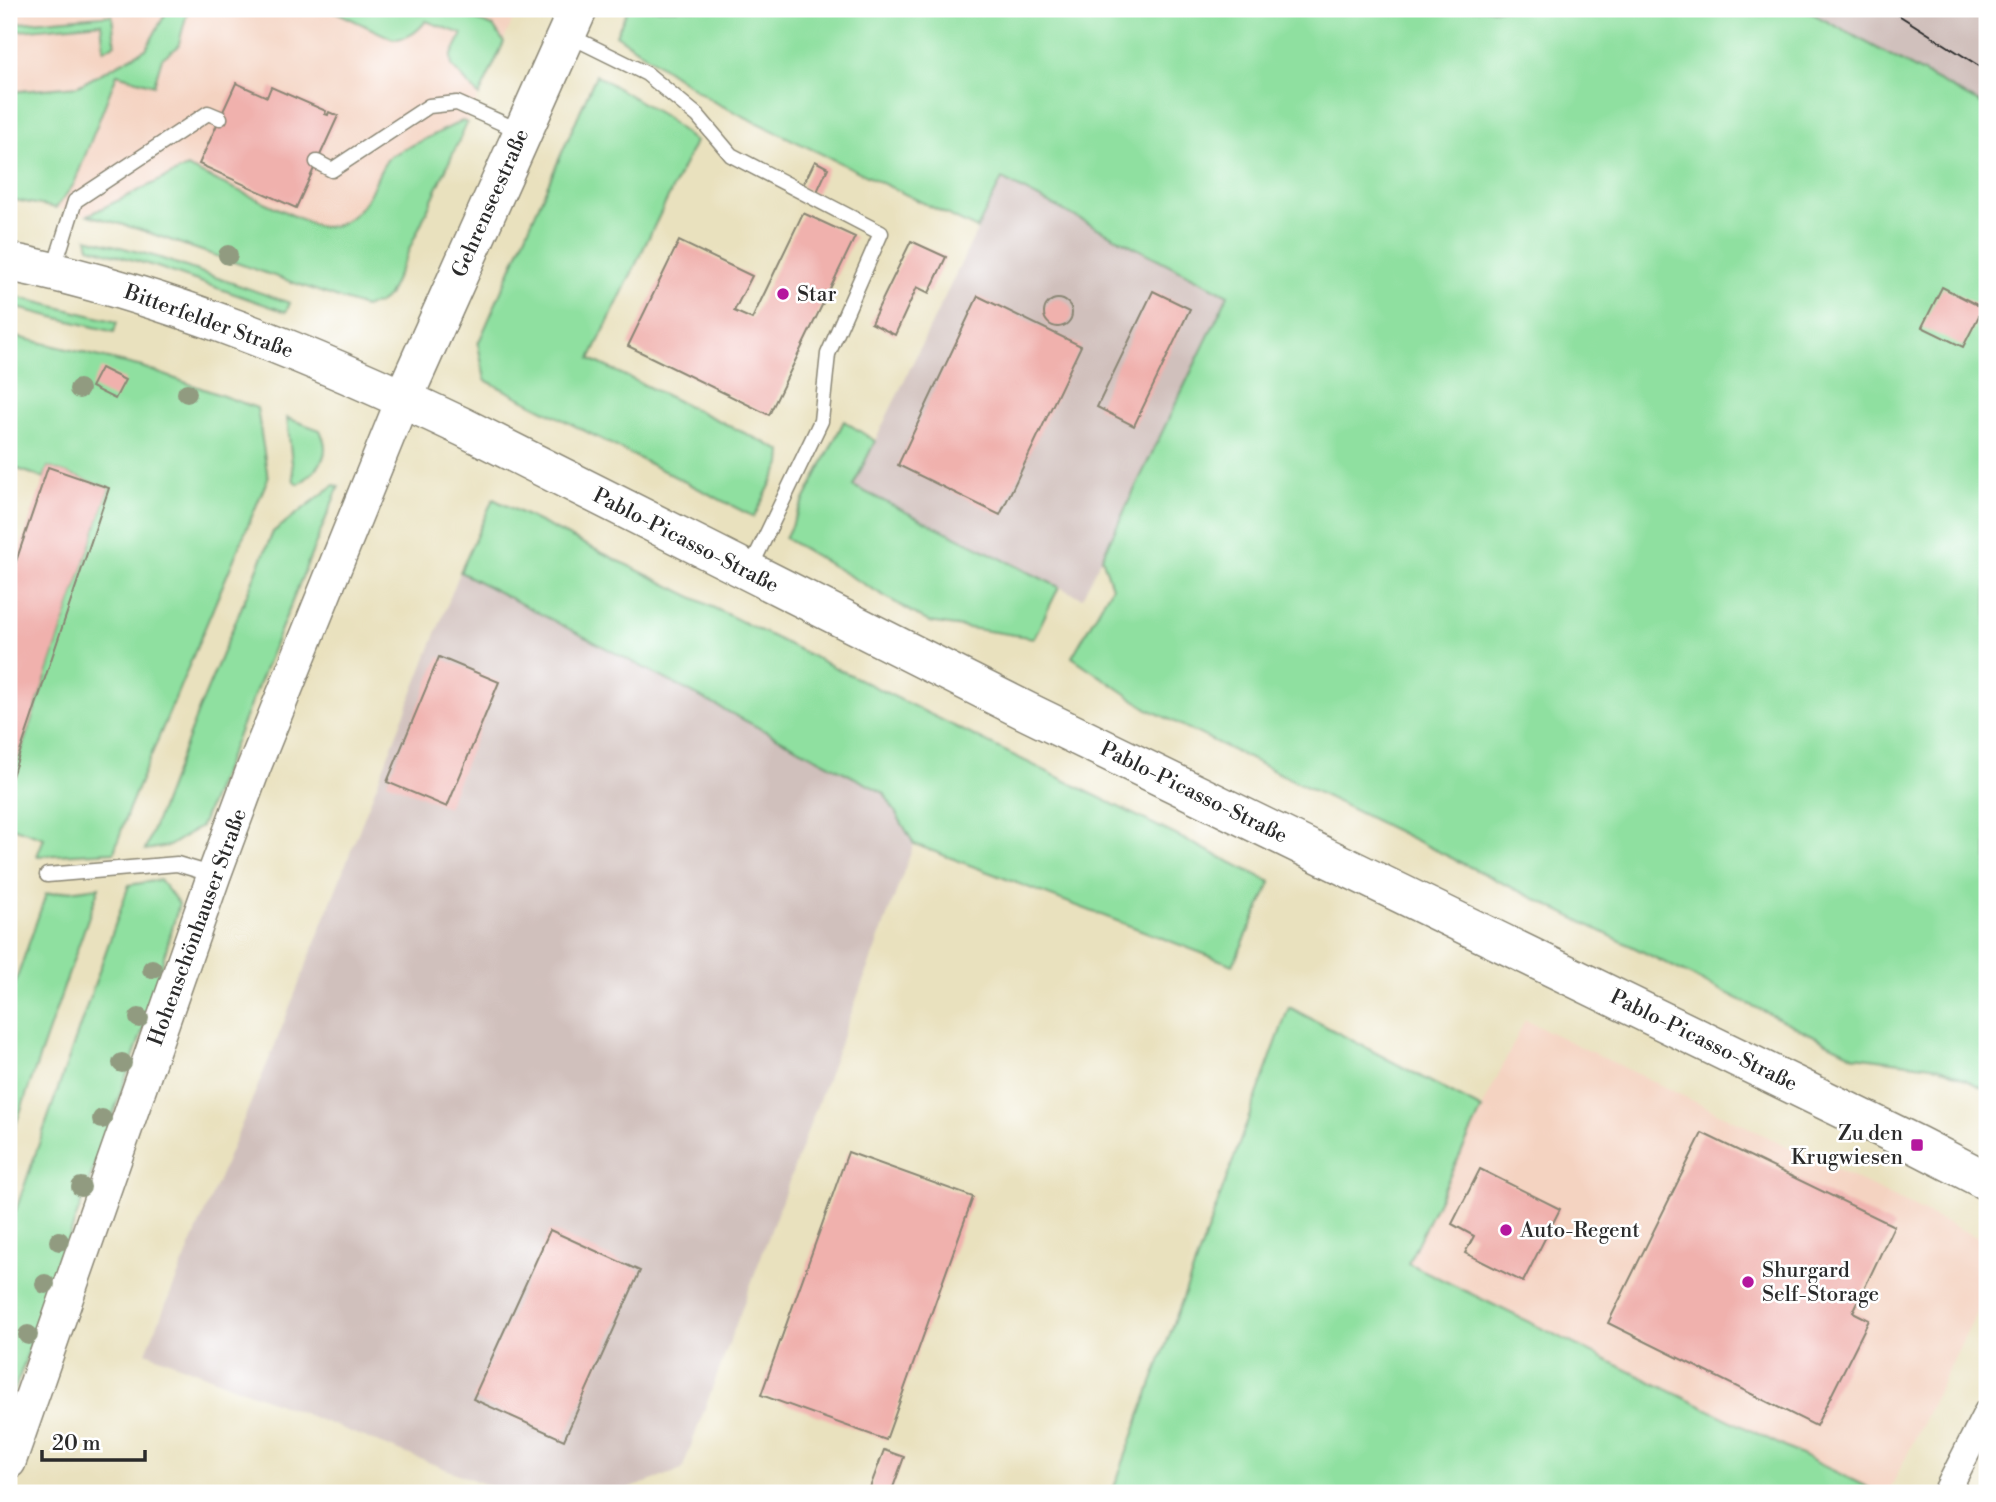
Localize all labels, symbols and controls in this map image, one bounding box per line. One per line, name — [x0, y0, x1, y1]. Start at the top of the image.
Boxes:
street label: Gehrenseestraße — [447, 125, 535, 282]
street label: Bitterfelder Straße — [120, 279, 297, 365]
place label: Star — [797, 282, 837, 308]
marker: Star — [775, 286, 791, 302]
street label: Pablo-Picasso-Straße — [588, 483, 783, 599]
street label: Pablo-Picasso-Straße — [1096, 736, 1291, 850]
street label: Hohenschönhauser Straße — [143, 805, 253, 1049]
street label: Pablo-Picasso-Straße — [1606, 984, 1801, 1098]
place label: Zu den Krugwiesen — [1791, 1121, 1903, 1171]
marker: Zu den Krugwiesen — [1909, 1137, 1925, 1153]
place label: Auto-Regent — [1519, 1218, 1640, 1244]
marker: Auto-Regent — [1498, 1222, 1514, 1238]
place label: Shurgard Self-Storage — [1762, 1258, 1879, 1308]
marker: Shurgard Self-Storage — [1740, 1274, 1756, 1290]
scale bar — [42, 1418, 145, 1462]
text: 20 m — [52, 1431, 101, 1457]

